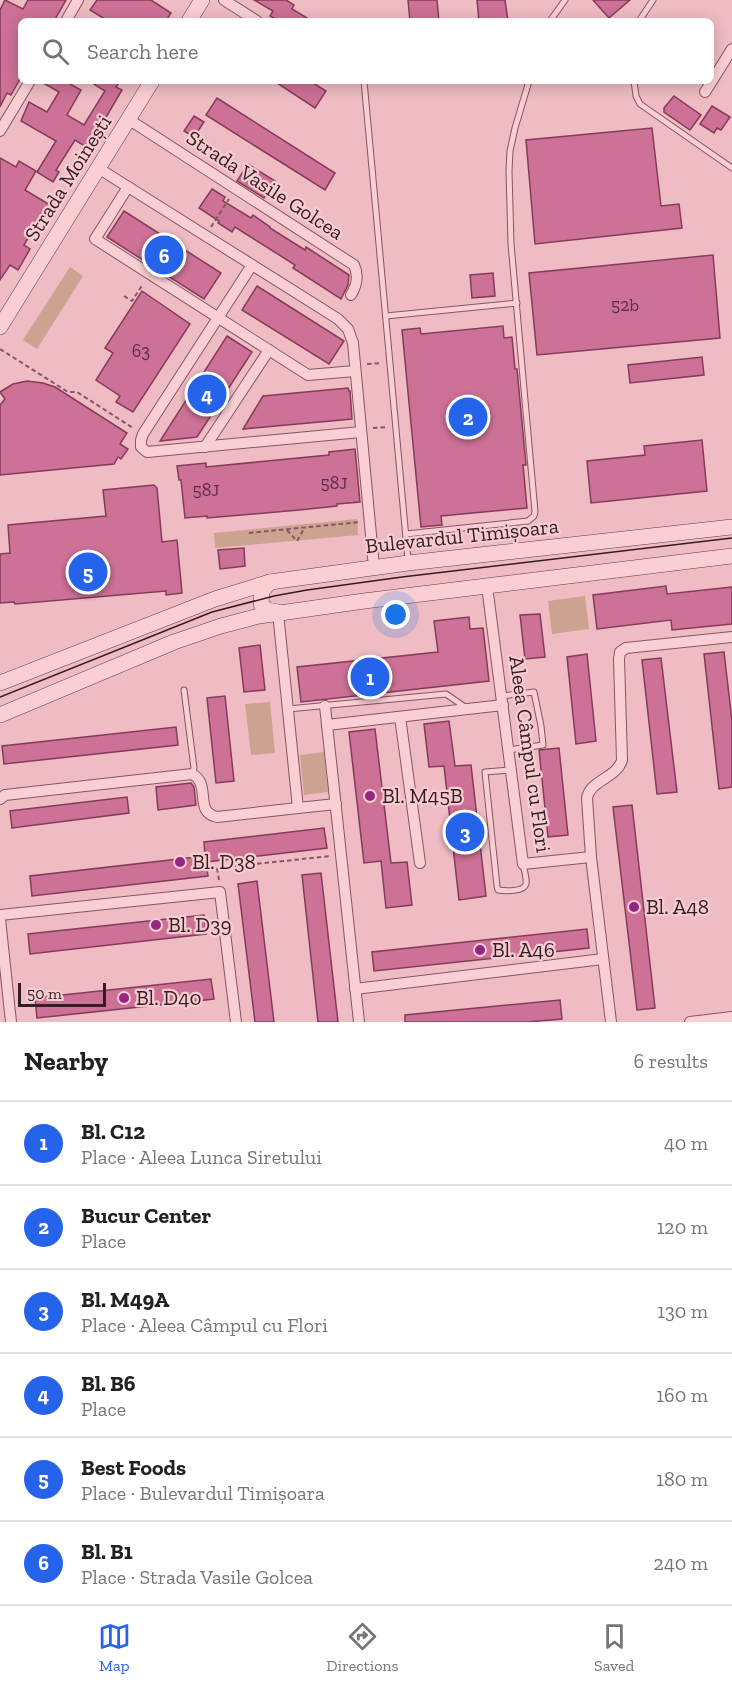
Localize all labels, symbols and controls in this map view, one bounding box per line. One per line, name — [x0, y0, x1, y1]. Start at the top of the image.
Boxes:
search box — [18, 18, 714, 84]
icon: search — [39, 35, 72, 68]
text: Search here — [87, 38, 198, 65]
street label: Strada Moinești — [19, 110, 116, 245]
street label: Strada Vasile Golcea — [182, 125, 348, 245]
pin: 6 — [144, 232, 184, 278]
house number: 52b — [611, 294, 639, 316]
house number: 63 — [132, 340, 150, 362]
pin: 4 — [188, 372, 226, 416]
pin: 2 — [448, 394, 488, 440]
house number: 58J — [320, 472, 348, 494]
house number: 58J — [192, 479, 220, 501]
street label: Bulevardul Timișoara — [364, 513, 560, 558]
pin: 5 — [68, 550, 107, 594]
your location — [381, 600, 410, 629]
pin: 1 — [350, 654, 389, 700]
street label: Aleea Câmpul cu Flori — [504, 654, 557, 854]
place label: Bl. M45B — [382, 783, 463, 808]
marker: Bl. M45B — [363, 789, 377, 803]
pin: 3 — [446, 810, 484, 854]
place label: Bl. D38 — [192, 849, 256, 874]
marker: Bl. D38 — [173, 855, 187, 869]
place label: Bl. A48 — [646, 894, 709, 919]
marker: Bl. A48 — [627, 900, 641, 914]
place label: Bl. D39 — [168, 912, 232, 937]
marker: Bl. D39 — [149, 918, 163, 932]
place label: Bl. A46 — [492, 937, 555, 962]
marker: Bl. A46 — [473, 943, 487, 957]
scale bar — [18, 980, 106, 1007]
text: 50 m — [27, 984, 62, 1003]
place label: Bl. D40 — [136, 985, 202, 1010]
marker: Bl. D40 — [117, 991, 131, 1005]
text: Nearby — [24, 1045, 108, 1077]
text: 6 results — [634, 1049, 708, 1073]
text: Bl. C12 — [81, 1118, 145, 1145]
text: 1 — [39, 1131, 48, 1155]
text: 40 m — [664, 1131, 708, 1155]
text: Place · Aleea Lunca Siretului — [81, 1145, 322, 1169]
text: Bucur Center — [81, 1202, 211, 1229]
text: 2 — [38, 1215, 49, 1239]
text: 120 m — [657, 1215, 708, 1239]
text: Place — [81, 1229, 126, 1253]
text: Bl. M49A — [81, 1286, 169, 1313]
text: 3 — [38, 1299, 49, 1323]
text: 130 m — [657, 1299, 708, 1323]
text: Place · Aleea Câmpul cu Flori — [81, 1313, 328, 1337]
text: Bl. B6 — [81, 1370, 136, 1397]
text: 4 — [38, 1383, 49, 1407]
text: 160 m — [656, 1383, 708, 1407]
text: Place — [81, 1397, 126, 1421]
text: Best Foods — [81, 1454, 186, 1481]
text: 5 — [38, 1467, 49, 1491]
text: 180 m — [656, 1467, 708, 1491]
text: Place · Bulevardul Timișoara — [81, 1481, 325, 1505]
text: Bl. B1 — [81, 1538, 133, 1565]
text: 6 — [38, 1551, 49, 1575]
text: 240 m — [654, 1551, 708, 1575]
text: Place · Strada Vasile Golcea — [81, 1565, 313, 1589]
tab: Map — [98, 1620, 131, 1675]
tab: Directions — [326, 1620, 399, 1675]
tab: Saved — [594, 1620, 634, 1675]

